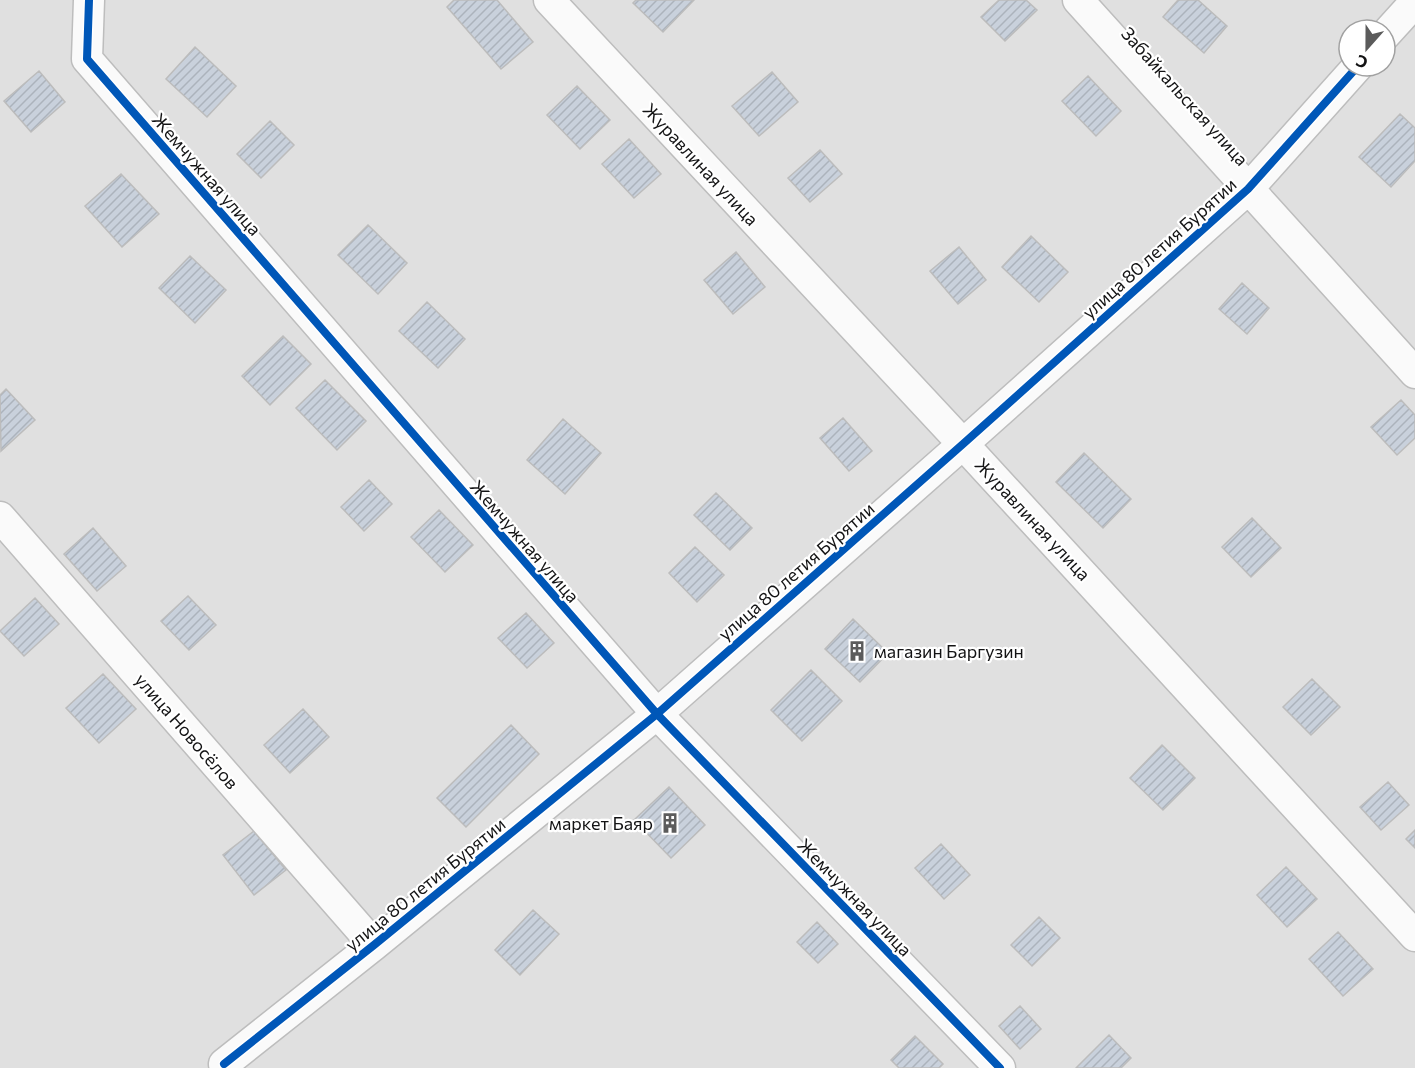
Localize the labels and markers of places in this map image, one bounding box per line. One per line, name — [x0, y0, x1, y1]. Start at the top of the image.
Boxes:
building icon: магазин Баргузин — [845, 639, 869, 663]
place label: магазин Баргузин — [874, 640, 1024, 662]
building icon: маркет Баяр — [658, 811, 682, 835]
place label: маркет Баяр — [549, 812, 653, 834]

